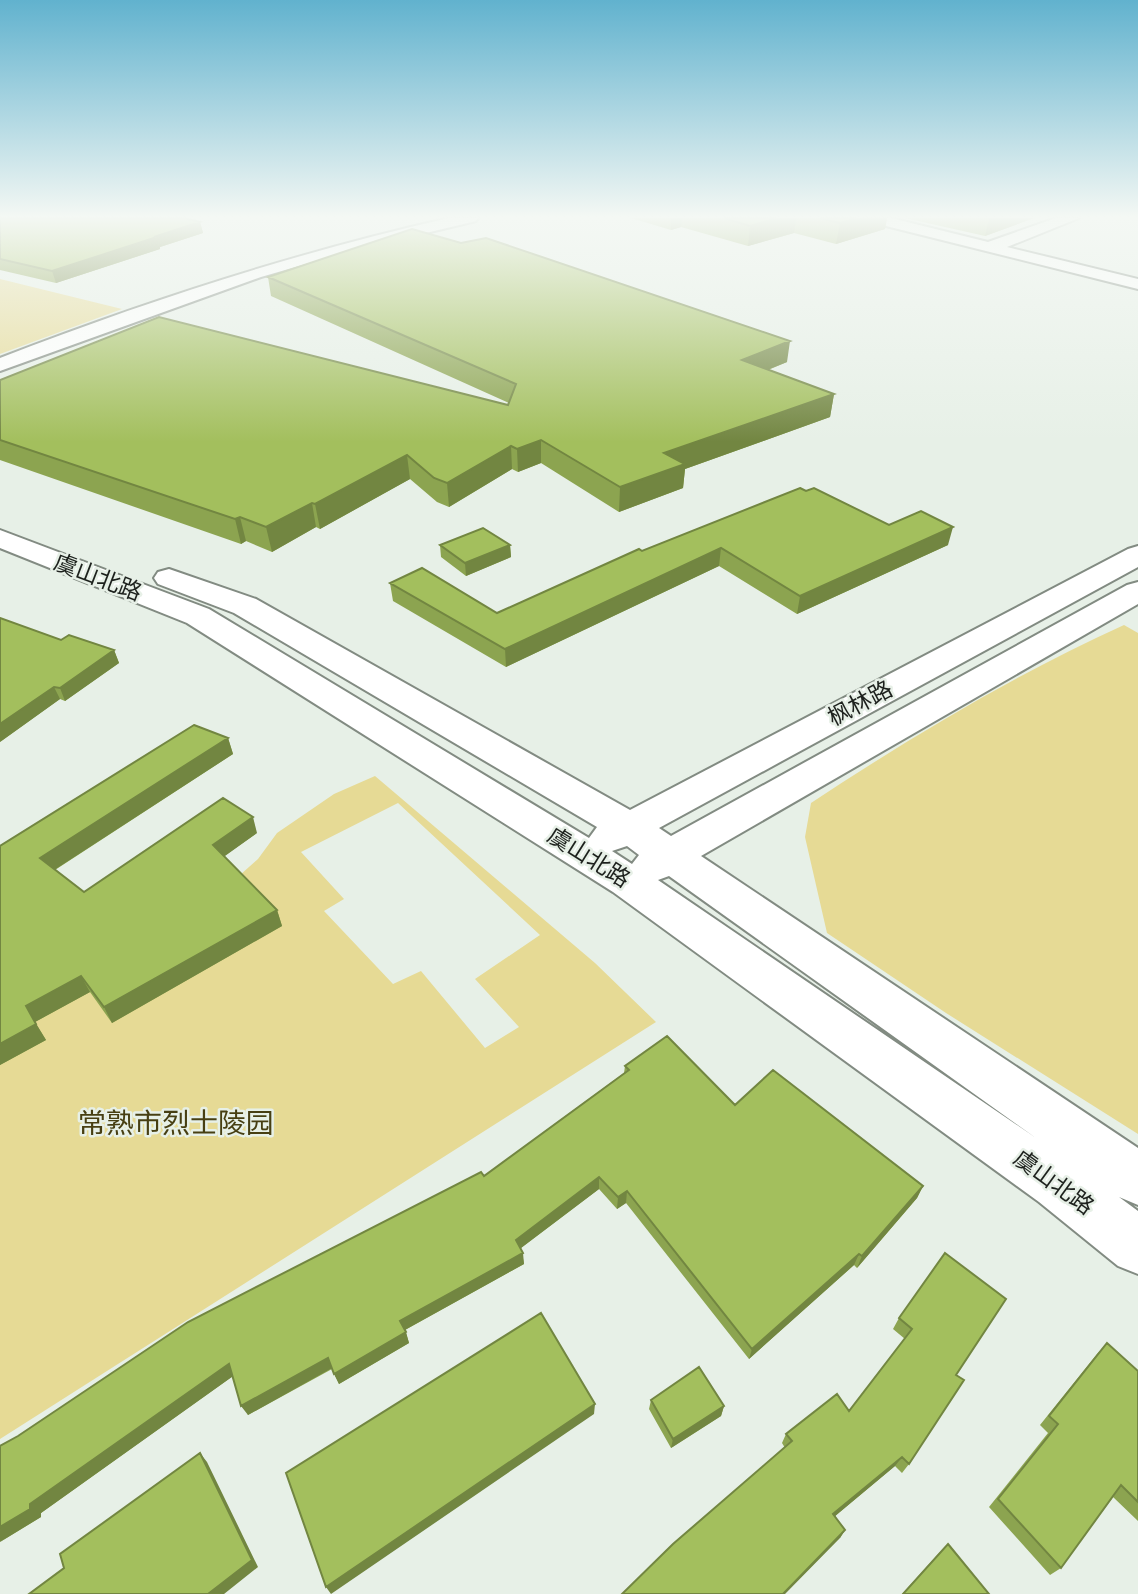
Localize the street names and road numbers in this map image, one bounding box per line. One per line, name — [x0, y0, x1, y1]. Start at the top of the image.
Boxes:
street label: 虞山北路 — [50, 546, 147, 607]
street label: 枫林路 — [822, 673, 897, 732]
street label: 虞山北路 — [543, 819, 636, 893]
street label: 虞山北路 — [1009, 1142, 1101, 1220]

